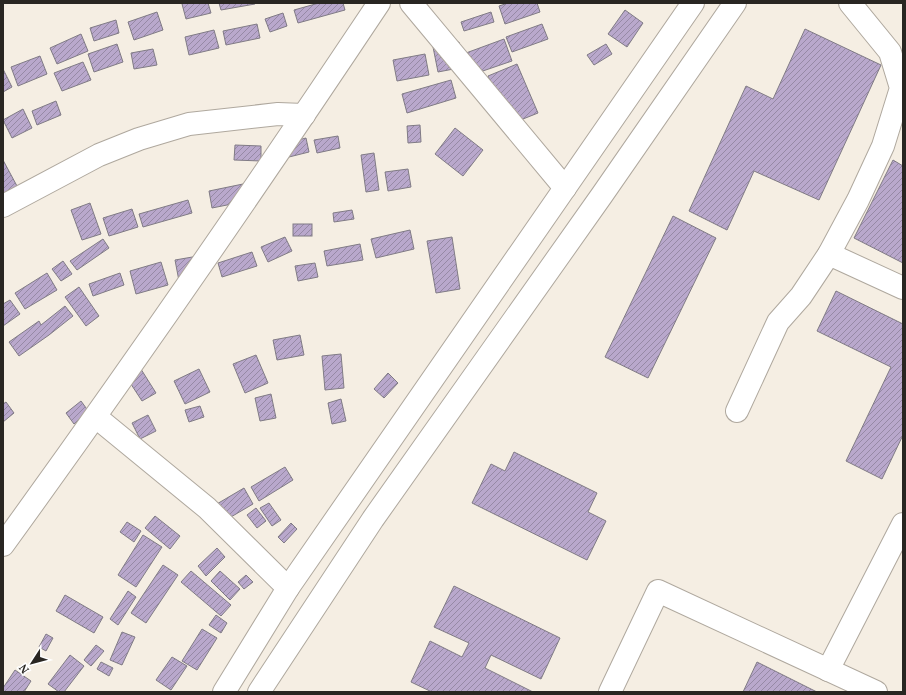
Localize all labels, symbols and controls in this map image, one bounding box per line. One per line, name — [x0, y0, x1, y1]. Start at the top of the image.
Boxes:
north arrow — [12, 643, 52, 683]
text: N — [15, 661, 32, 676]

